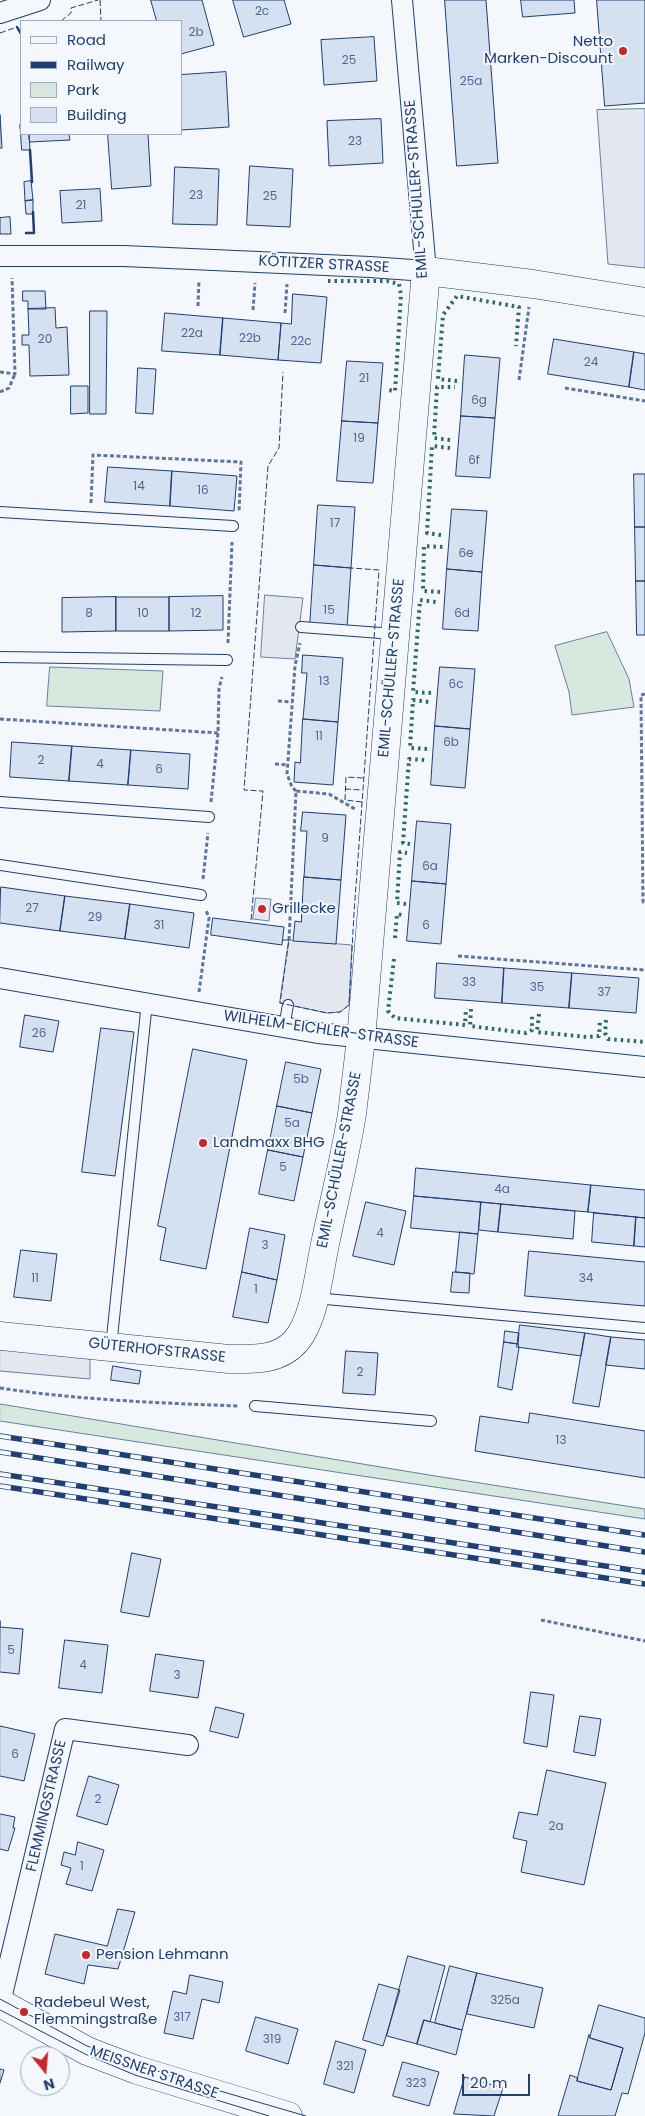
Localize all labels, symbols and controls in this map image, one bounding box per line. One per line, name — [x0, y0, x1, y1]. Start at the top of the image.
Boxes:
house number: 2c — [255, 5, 269, 19]
legend — [20, 20, 182, 135]
house number: 2b — [188, 26, 204, 40]
text: Road — [67, 29, 106, 50]
place label: Netto Marken-Discount — [484, 33, 613, 68]
marker: Netto Marken-Discount — [617, 45, 629, 57]
text: Railway — [67, 54, 125, 75]
house number: 25 — [342, 54, 356, 68]
house number: 25a — [460, 75, 482, 89]
text: Park — [67, 79, 99, 100]
street label: EMIL-SCHÜLLER-STRASSE — [402, 99, 432, 279]
text: Building — [67, 104, 127, 125]
house number: 23 — [348, 135, 362, 149]
house number: 23 — [189, 189, 203, 203]
house number: 25 — [263, 190, 277, 204]
house number: 21 — [76, 199, 86, 213]
street label: KÖTITZER STRASSE — [258, 253, 390, 277]
house number: 22a — [181, 327, 203, 341]
house number: 22b — [239, 332, 261, 346]
house number: 20 — [38, 333, 52, 347]
house number: 22c — [290, 335, 312, 349]
house number: 24 — [584, 356, 598, 370]
house number: 21 — [359, 372, 369, 386]
house number: 6g — [471, 394, 487, 408]
house number: 19 — [353, 432, 365, 446]
house number: 6f — [468, 454, 480, 468]
house number: 14 — [133, 480, 145, 494]
house number: 16 — [197, 484, 209, 498]
house number: 17 — [330, 517, 340, 531]
house number: 6e — [458, 547, 474, 561]
street label: EMIL-SCHÜLLER-STRASSE — [375, 578, 409, 758]
house number: 15 — [323, 604, 335, 618]
house number: 8 — [85, 607, 93, 621]
house number: 10 — [137, 607, 149, 621]
house number: 12 — [191, 607, 201, 621]
house number: 6d — [454, 607, 470, 621]
house number: 13 — [319, 675, 329, 689]
house number: 6c — [449, 678, 463, 692]
house number: 11 — [315, 730, 323, 744]
house number: 6b — [443, 736, 459, 750]
house number: 2 — [38, 754, 44, 768]
house number: 4 — [96, 758, 104, 772]
house number: 6 — [155, 763, 163, 777]
house number: 9 — [321, 832, 329, 846]
house number: 6a — [422, 860, 438, 874]
place label: Grillecke — [272, 900, 336, 918]
house number: 27 — [25, 902, 39, 916]
marker: Grillecke — [256, 903, 268, 915]
house number: 29 — [88, 911, 102, 925]
house number: 31 — [154, 919, 164, 933]
house number: 6 — [422, 919, 430, 933]
house number: 33 — [462, 976, 476, 990]
house number: 35 — [530, 981, 544, 995]
house number: 37 — [597, 986, 611, 1000]
street label: WILHELM-EICHLER-STRASSE — [222, 1007, 420, 1053]
house number: 26 — [32, 1027, 46, 1041]
street label: EMIL-SCHÜLLER-STRASSE — [314, 1070, 366, 1250]
house number: 5b — [293, 1073, 309, 1087]
house number: 5a — [284, 1117, 300, 1131]
place label: Landmaxx BHG — [213, 1134, 325, 1152]
marker: Landmaxx BHG — [197, 1137, 209, 1149]
house number: 5 — [279, 1161, 287, 1175]
house number: 4a — [494, 1183, 510, 1197]
house number: 4 — [376, 1227, 384, 1241]
house number: 3 — [261, 1239, 269, 1253]
house number: 11 — [31, 1272, 39, 1286]
house number: 34 — [579, 1272, 593, 1286]
house number: 1 — [254, 1283, 258, 1297]
street label: GÜTERHOFSTRASSE — [87, 1335, 227, 1367]
house number: 2 — [357, 1366, 363, 1380]
house number: 13 — [556, 1434, 566, 1448]
house number: 5 — [7, 1644, 15, 1658]
house number: 4 — [79, 1659, 87, 1673]
house number: 3 — [173, 1669, 181, 1683]
street label: FLEMMINGSTRASSE — [23, 1738, 71, 1874]
house number: 6 — [11, 1748, 19, 1762]
house number: 2 — [95, 1793, 101, 1807]
house number: 2a — [548, 1820, 564, 1834]
house number: 1 — [80, 1860, 84, 1874]
place label: Pension Lehmann — [96, 1946, 228, 1964]
marker: Pension Lehmann — [80, 1949, 92, 1961]
place label: Radebeul West, Flemmingstraße — [34, 1994, 157, 2029]
house number: 325a — [490, 1994, 520, 2008]
marker: Radebeul West, Flemmingstraße — [18, 2006, 30, 2018]
house number: 317 — [173, 2011, 191, 2025]
house number: 319 — [263, 2033, 281, 2047]
street label: MEISSNER STRASSE — [87, 2043, 221, 2103]
north arrow — [20, 2046, 70, 2096]
house number: 321 — [336, 2060, 354, 2074]
scale bar — [465, 2064, 532, 2096]
text: 20 m — [470, 2072, 508, 2093]
text: N — [41, 2073, 57, 2095]
house number: 323 — [405, 2077, 427, 2091]

